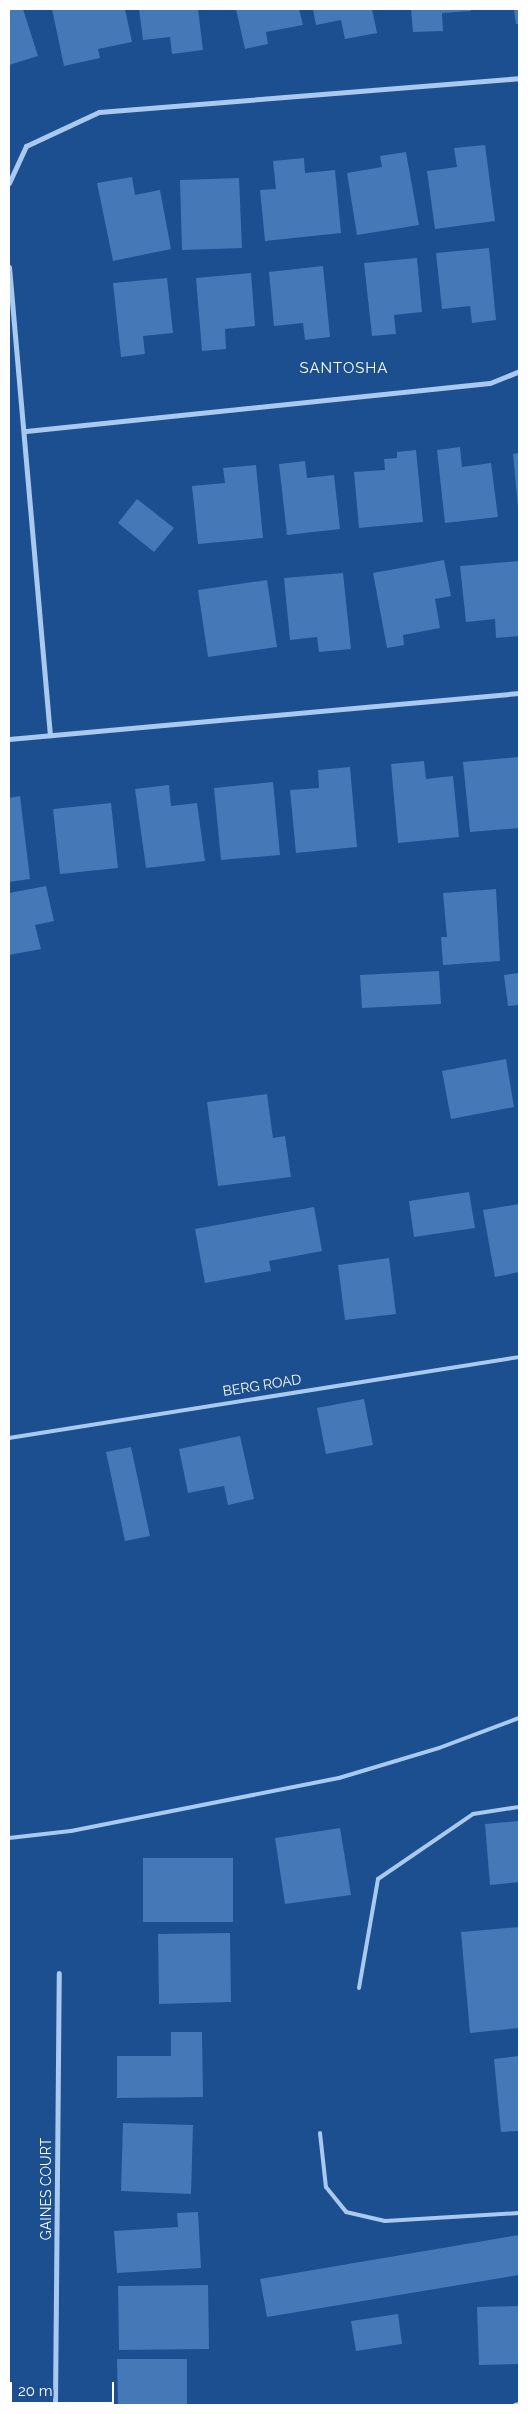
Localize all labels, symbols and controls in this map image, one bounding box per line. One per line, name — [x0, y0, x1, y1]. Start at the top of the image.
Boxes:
district label: SANTOSHA — [299, 360, 389, 378]
street label: BERG ROAD — [221, 1370, 303, 1400]
street label: GAINES COURT — [38, 2138, 54, 2240]
scale bar — [12, 2372, 116, 2404]
text: 20 m — [18, 2382, 53, 2400]

